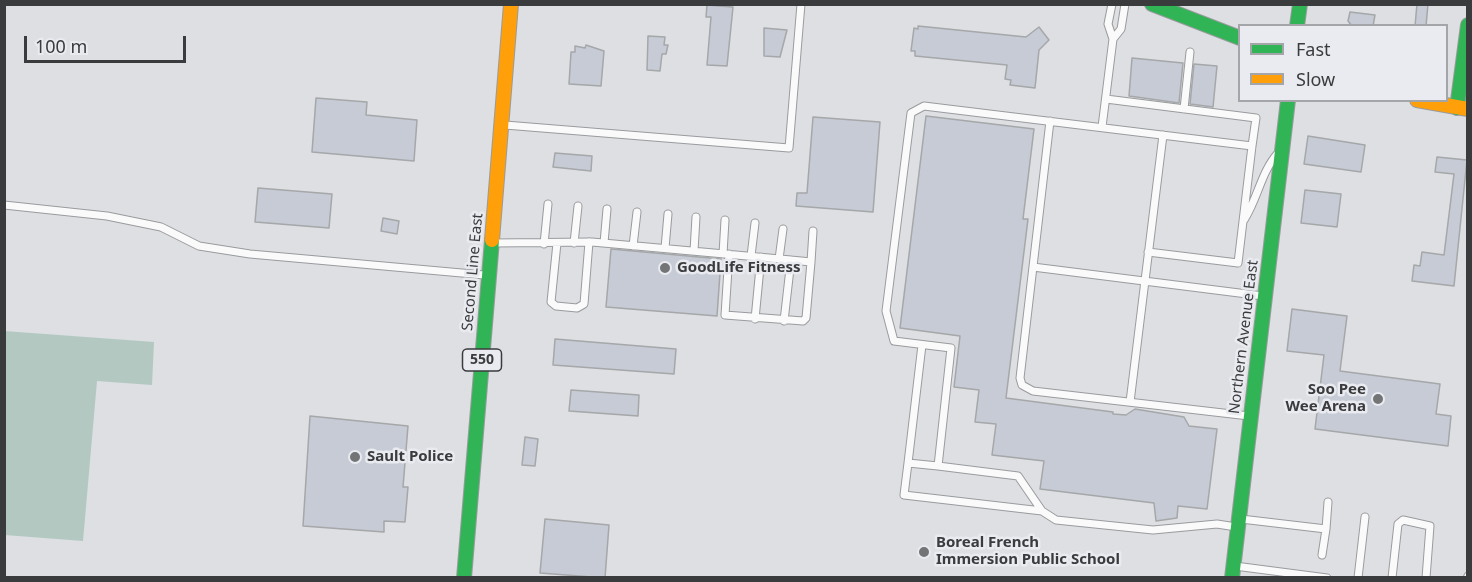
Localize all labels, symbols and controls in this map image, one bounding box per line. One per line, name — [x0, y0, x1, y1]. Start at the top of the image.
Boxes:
scale bar — [27, 24, 189, 62]
legend — [1238, 24, 1448, 102]
text: 100 m — [35, 34, 87, 58]
text: Fast — [1296, 37, 1331, 61]
text: Slow — [1296, 67, 1335, 91]
street label: Second Line East — [459, 212, 487, 332]
place label: GoodLife Fitness — [677, 259, 801, 277]
street label: Northern Avenue East — [1226, 259, 1262, 415]
marker: GoodLife Fitness — [658, 261, 672, 275]
road number: 550 — [462, 349, 502, 371]
place label: Soo Pee Wee Arena — [1286, 381, 1366, 416]
marker: Soo Pee Wee Arena — [1371, 392, 1385, 406]
place label: Sault Police — [367, 448, 453, 466]
marker: Sault Police — [348, 450, 362, 464]
place label: Boreal French Immersion Public School — [936, 534, 1120, 569]
marker: Boreal French Immersion Public School — [917, 545, 931, 559]

